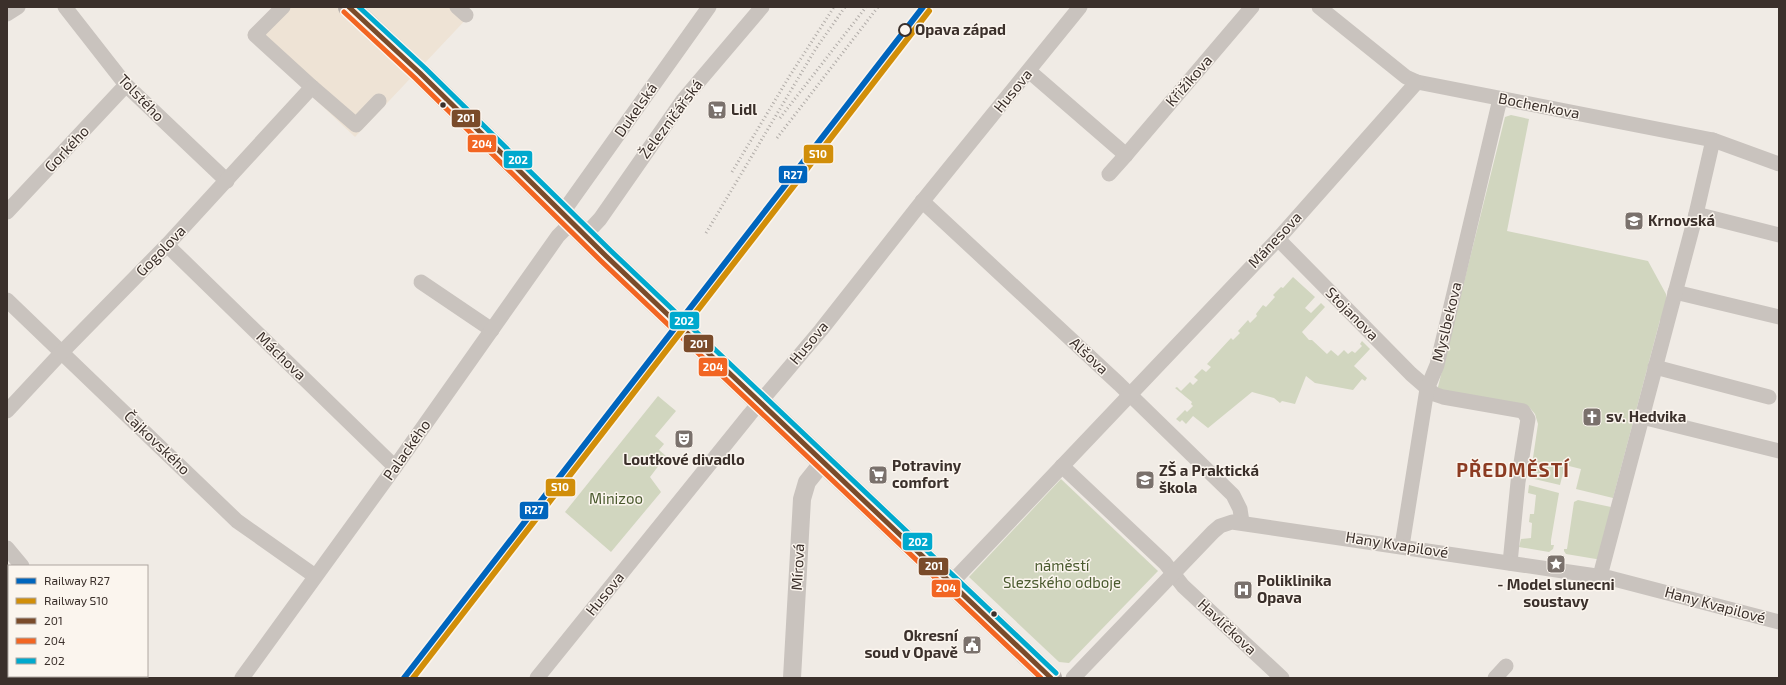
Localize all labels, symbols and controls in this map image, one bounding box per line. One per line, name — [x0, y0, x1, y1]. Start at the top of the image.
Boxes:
place label: Opava západ — [915, 20, 1006, 38]
marker: Opava západ — [898, 23, 912, 37]
street label: Křižíkova — [1161, 51, 1215, 110]
street label: Husova — [989, 65, 1035, 116]
street label: Tolstého — [115, 70, 169, 125]
street label: Železničářská — [635, 75, 706, 161]
street label: Dukelská — [610, 79, 660, 140]
street label: Bochenkova — [1497, 88, 1581, 122]
supermarket icon: Lidl — [706, 99, 728, 121]
unlabelled marker — [438, 100, 448, 110]
place label: Lidl — [731, 100, 757, 118]
line badge: 201 — [451, 109, 481, 128]
text: 201 — [457, 111, 475, 124]
street label: Gorkého — [40, 121, 92, 175]
line badge: 204 — [467, 134, 497, 153]
text: 204 — [472, 137, 492, 150]
line badge: S10 — [803, 144, 834, 164]
text: S10 — [809, 147, 827, 160]
line badge: 202 — [503, 150, 533, 169]
text: 202 — [508, 153, 528, 166]
line badge: R27 — [778, 165, 808, 184]
text: R27 — [783, 168, 803, 181]
street label: Mánesova — [1244, 207, 1305, 271]
school or university icon: Krnovská — [1623, 210, 1645, 232]
place label: Krnovská — [1648, 211, 1715, 229]
street label: Gogolova — [132, 221, 189, 279]
street label: Myslbekova — [1427, 280, 1465, 364]
street label: Stojanova — [1322, 283, 1383, 344]
line badge: 202 — [669, 311, 700, 330]
text: 202 — [674, 314, 694, 327]
street label: Husova — [785, 317, 831, 368]
street label: Máchova — [253, 327, 310, 383]
street label: Alšova — [1067, 333, 1113, 378]
line badge: 201 — [683, 334, 714, 353]
text: 201 — [690, 337, 708, 350]
line badge: 204 — [698, 357, 728, 377]
text: 204 — [703, 360, 723, 373]
street label: Čajkovského — [120, 406, 194, 479]
church icon: sv. Hedvika — [1581, 406, 1603, 428]
place label: sv. Hedvika — [1606, 407, 1686, 425]
street label: Palackého — [379, 416, 434, 483]
theatre icon: Loutkové divadlo — [673, 428, 695, 450]
place label: Loutkové divadlo — [623, 450, 745, 468]
place label: Potraviny comfort — [892, 456, 962, 491]
district label: PŘEDMĚSTÍ — [1456, 458, 1570, 481]
place label: ZŠ a Praktická škola — [1159, 461, 1259, 496]
supermarket icon: Potraviny comfort — [867, 464, 889, 486]
school or university icon: ZŠ a Praktická škola — [1134, 469, 1156, 491]
line badge: S10 — [545, 478, 576, 497]
text: S10 — [551, 480, 569, 493]
park label: Minizoo — [589, 489, 643, 507]
line badge: R27 — [519, 501, 549, 520]
text: R27 — [524, 503, 544, 516]
street label: Hany Kvapilové — [1345, 527, 1450, 561]
line badge: 202 — [902, 532, 933, 551]
text: 202 — [908, 535, 928, 548]
street label: Mírová — [787, 543, 807, 591]
place icon: - Model slunecni soustavy — [1545, 553, 1567, 575]
park label: náměstí Slezského odboje — [1003, 556, 1121, 592]
line badge: 201 — [918, 557, 949, 576]
text: 201 — [925, 559, 943, 572]
legend — [8, 565, 148, 677]
street label: Husova — [581, 568, 627, 619]
place label: Poliklinika Opava — [1257, 571, 1332, 606]
text: Railway R27 — [44, 573, 110, 587]
place label: - Model slunecni soustavy — [1497, 575, 1615, 611]
line badge: 204 — [931, 579, 961, 598]
hospital icon: Poliklinika Opava — [1232, 579, 1254, 601]
text: 204 — [936, 581, 956, 594]
street label: Hany Kvapilové — [1663, 582, 1768, 626]
text: Railway S10 — [44, 593, 108, 607]
street label: Havlíčkova — [1195, 595, 1261, 658]
unlabelled marker — [989, 609, 999, 619]
text: 201 — [44, 613, 63, 627]
place label: Okresní soud v Opavě — [864, 626, 959, 661]
text: 204 — [44, 633, 65, 647]
public building icon: Okresní soud v Opavě — [961, 634, 983, 656]
text: 202 — [44, 653, 65, 667]

